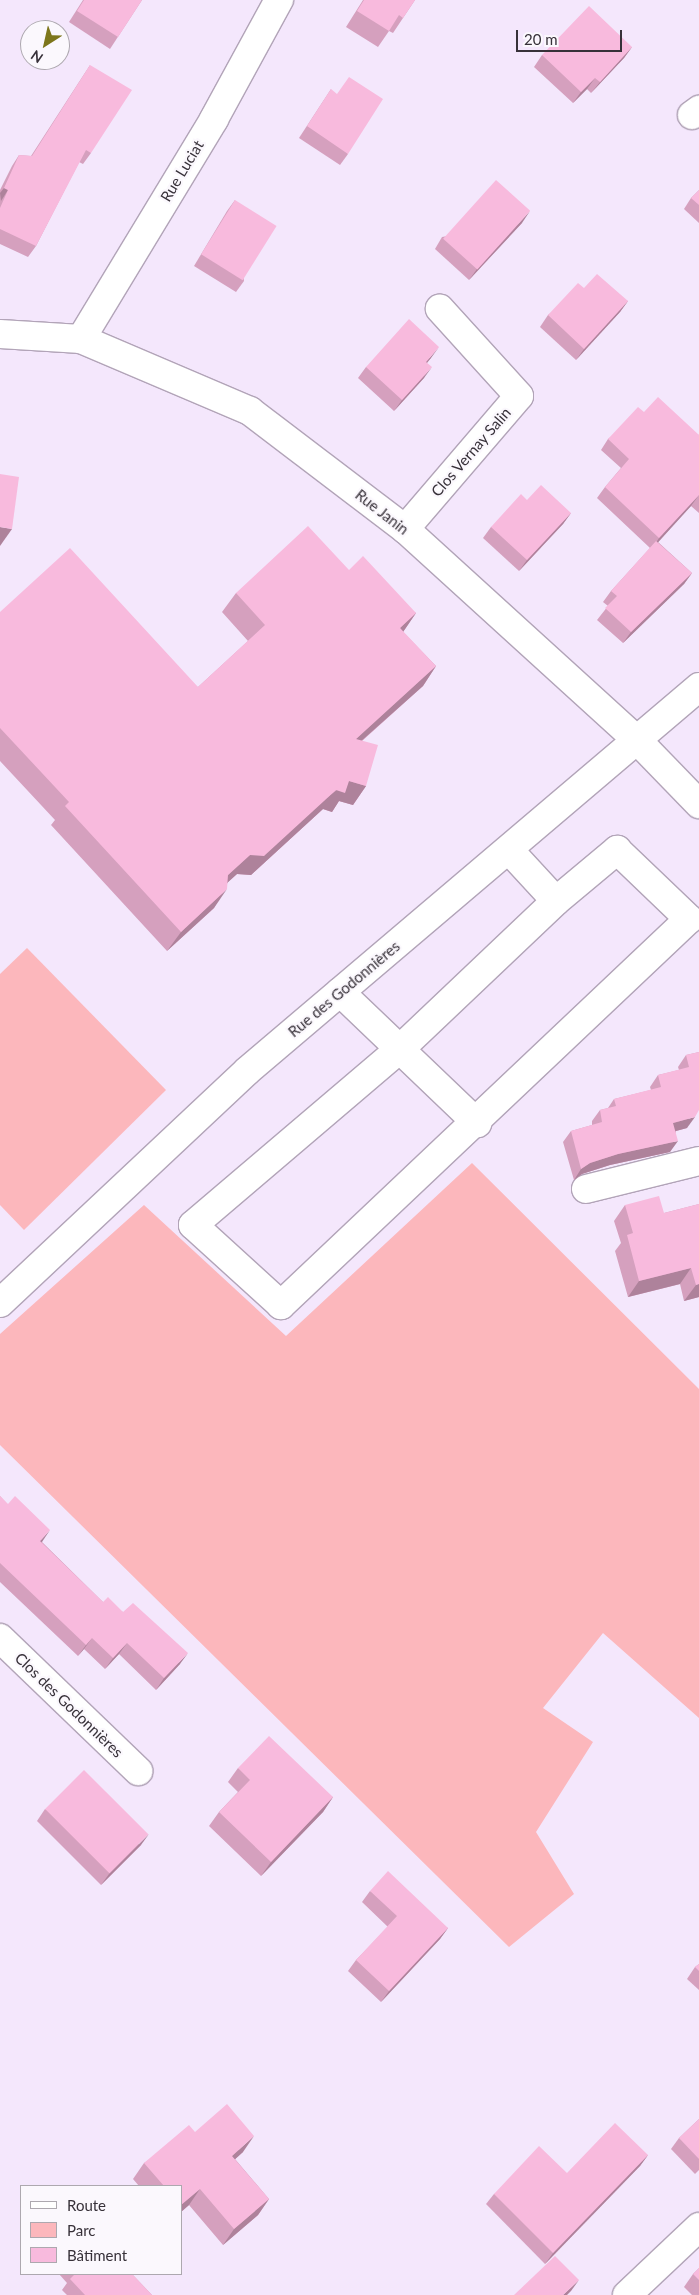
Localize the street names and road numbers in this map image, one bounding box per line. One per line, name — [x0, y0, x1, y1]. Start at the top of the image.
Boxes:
street label: Rue Luciat — [157, 137, 207, 205]
street label: Clos Vernay Salin — [427, 403, 515, 501]
street label: Rue Janin — [352, 486, 412, 538]
street label: Rue des Godonnières — [285, 937, 403, 1041]
street label: Clos des Godonnières — [11, 1649, 127, 1761]

